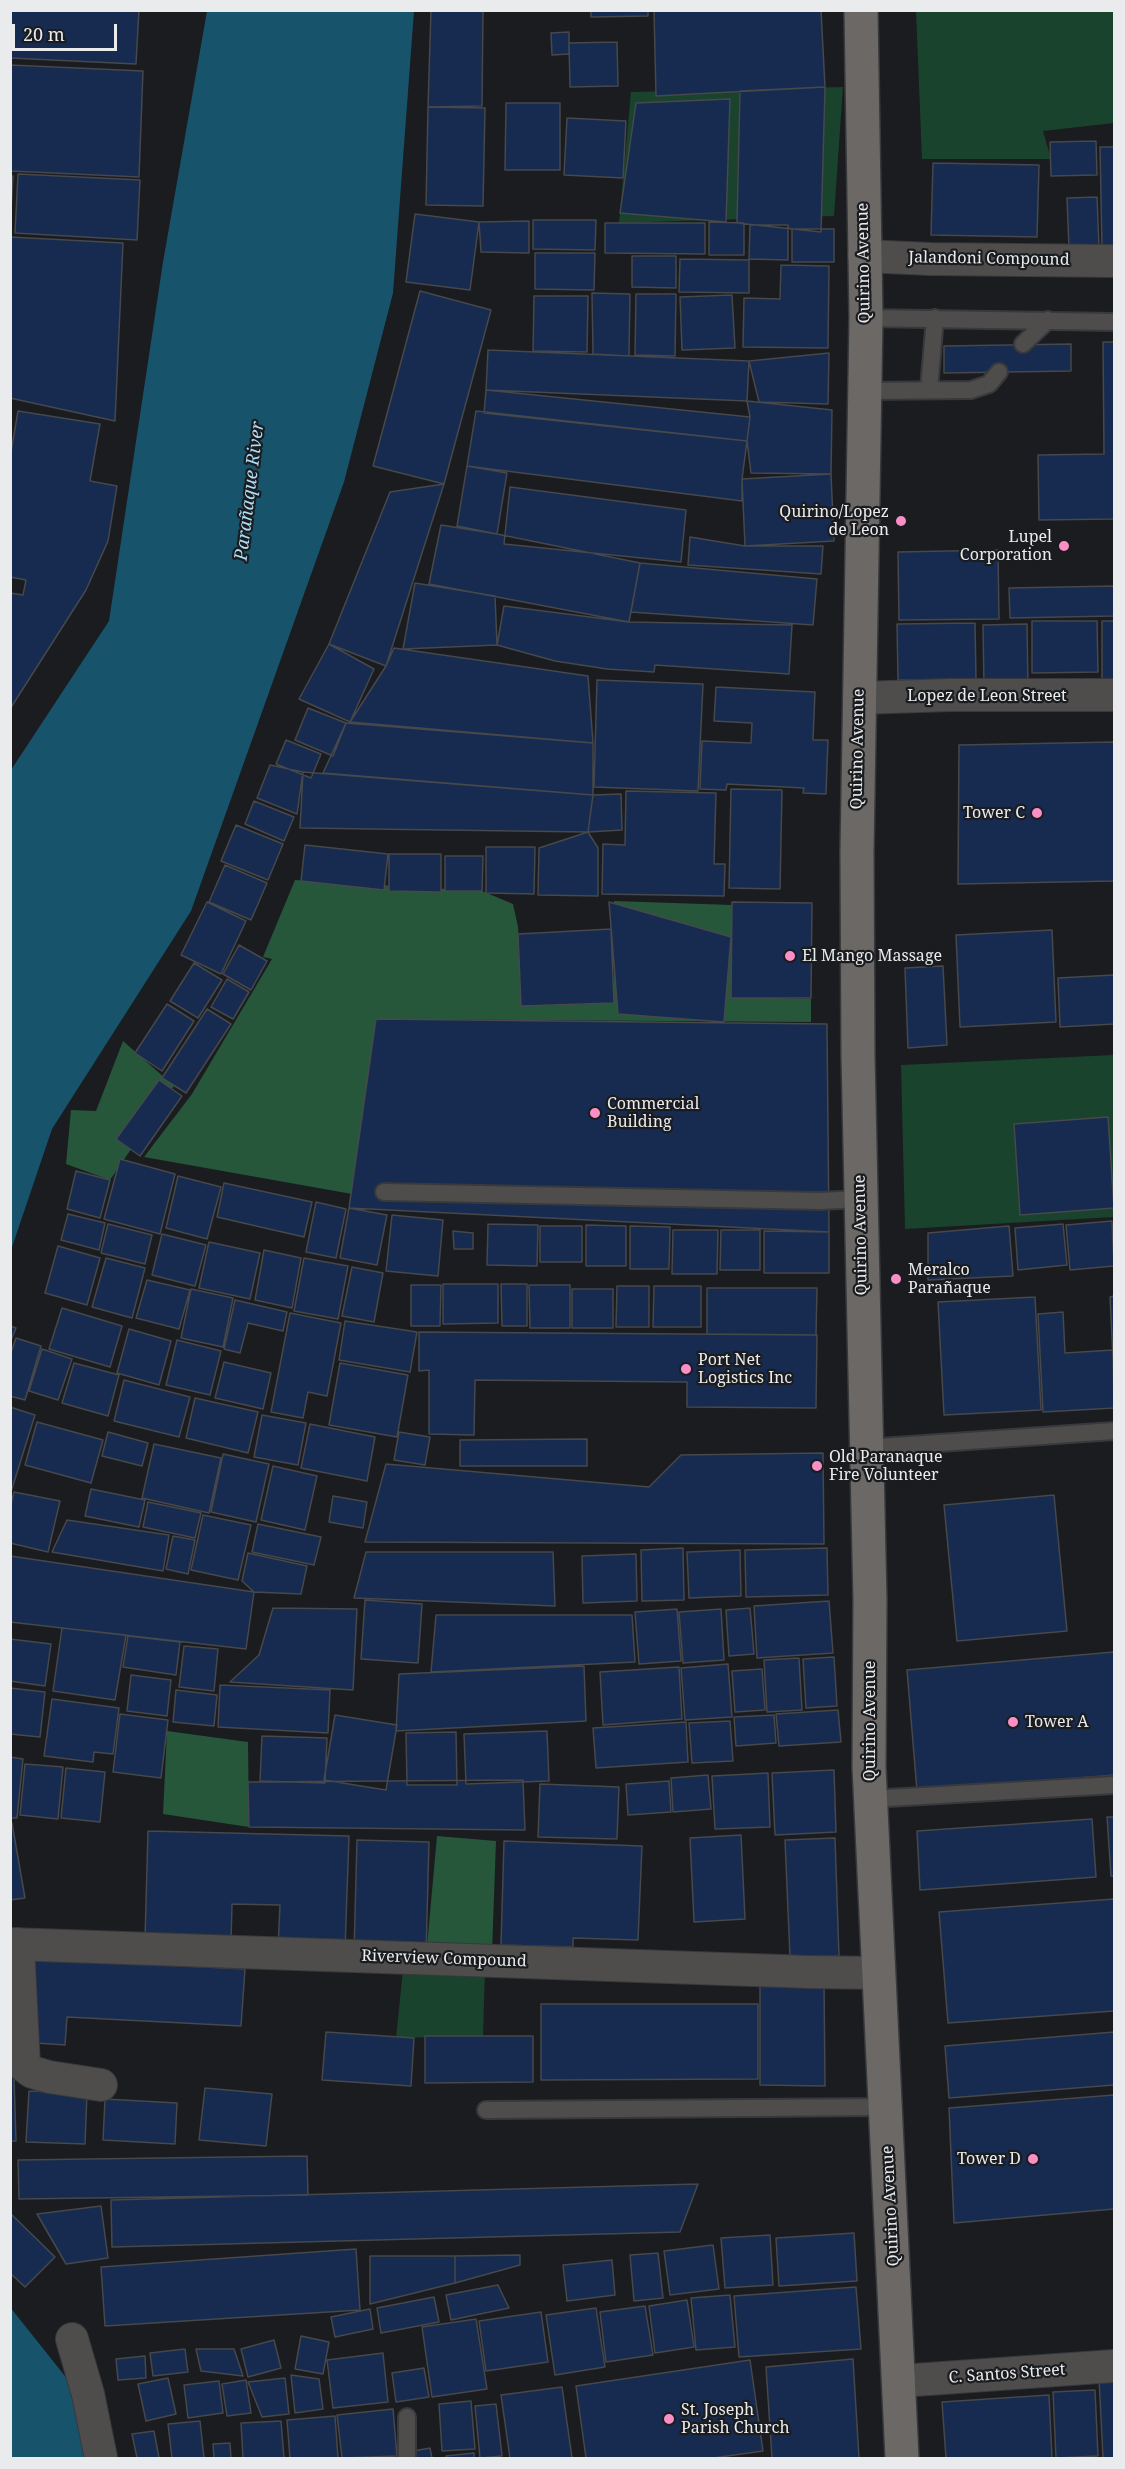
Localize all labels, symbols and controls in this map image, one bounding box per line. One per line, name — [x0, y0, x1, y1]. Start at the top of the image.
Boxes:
scale bar — [15, 12, 120, 50]
text: 20 m — [23, 22, 65, 46]
street label: Quirino Avenue — [853, 202, 875, 324]
street label: Jalandoni Compound — [908, 248, 1070, 270]
water label: Parañaque River — [231, 420, 269, 562]
place label: Quirino/Lopez de Leon — [779, 502, 889, 540]
marker: Quirino/Lopez de Leon — [894, 514, 908, 528]
place label: Lupel Corporation — [960, 527, 1052, 565]
marker: Lupel Corporation — [1057, 539, 1071, 553]
street label: Lopez de Leon Street — [907, 686, 1067, 706]
street label: Quirino Avenue — [847, 688, 869, 810]
place label: Tower C — [963, 803, 1025, 823]
marker: Tower C — [1030, 806, 1044, 820]
place label: El Mango Massage — [802, 946, 942, 966]
marker: El Mango Massage — [783, 949, 797, 963]
place label: Commercial Building — [607, 1094, 699, 1132]
marker: Commercial Building — [588, 1106, 602, 1120]
street label: Quirino Avenue — [850, 1174, 872, 1296]
place label: Meralco Parañaque — [908, 1260, 991, 1298]
marker: Meralco Parañaque — [889, 1272, 903, 1286]
place label: Port Net Logistics Inc — [698, 1350, 792, 1388]
marker: Port Net Logistics Inc — [679, 1362, 693, 1376]
place label: Old Paranaque Fire Volunteer — [829, 1447, 943, 1485]
marker: Old Paranaque Fire Volunteer — [810, 1459, 824, 1473]
street label: Quirino Avenue — [860, 1661, 880, 1781]
place label: Tower A — [1025, 1712, 1089, 1732]
marker: Tower A — [1006, 1715, 1020, 1729]
street label: Riverview Compound — [361, 1947, 527, 1971]
street label: Quirino Avenue — [878, 2145, 904, 2267]
place label: Tower D — [957, 2149, 1021, 2169]
marker: Tower D — [1026, 2152, 1040, 2166]
street label: C. Santos Street — [948, 2360, 1066, 2388]
place label: St. Joseph Parish Church — [681, 2400, 790, 2438]
marker: St. Joseph Parish Church — [662, 2412, 676, 2426]

